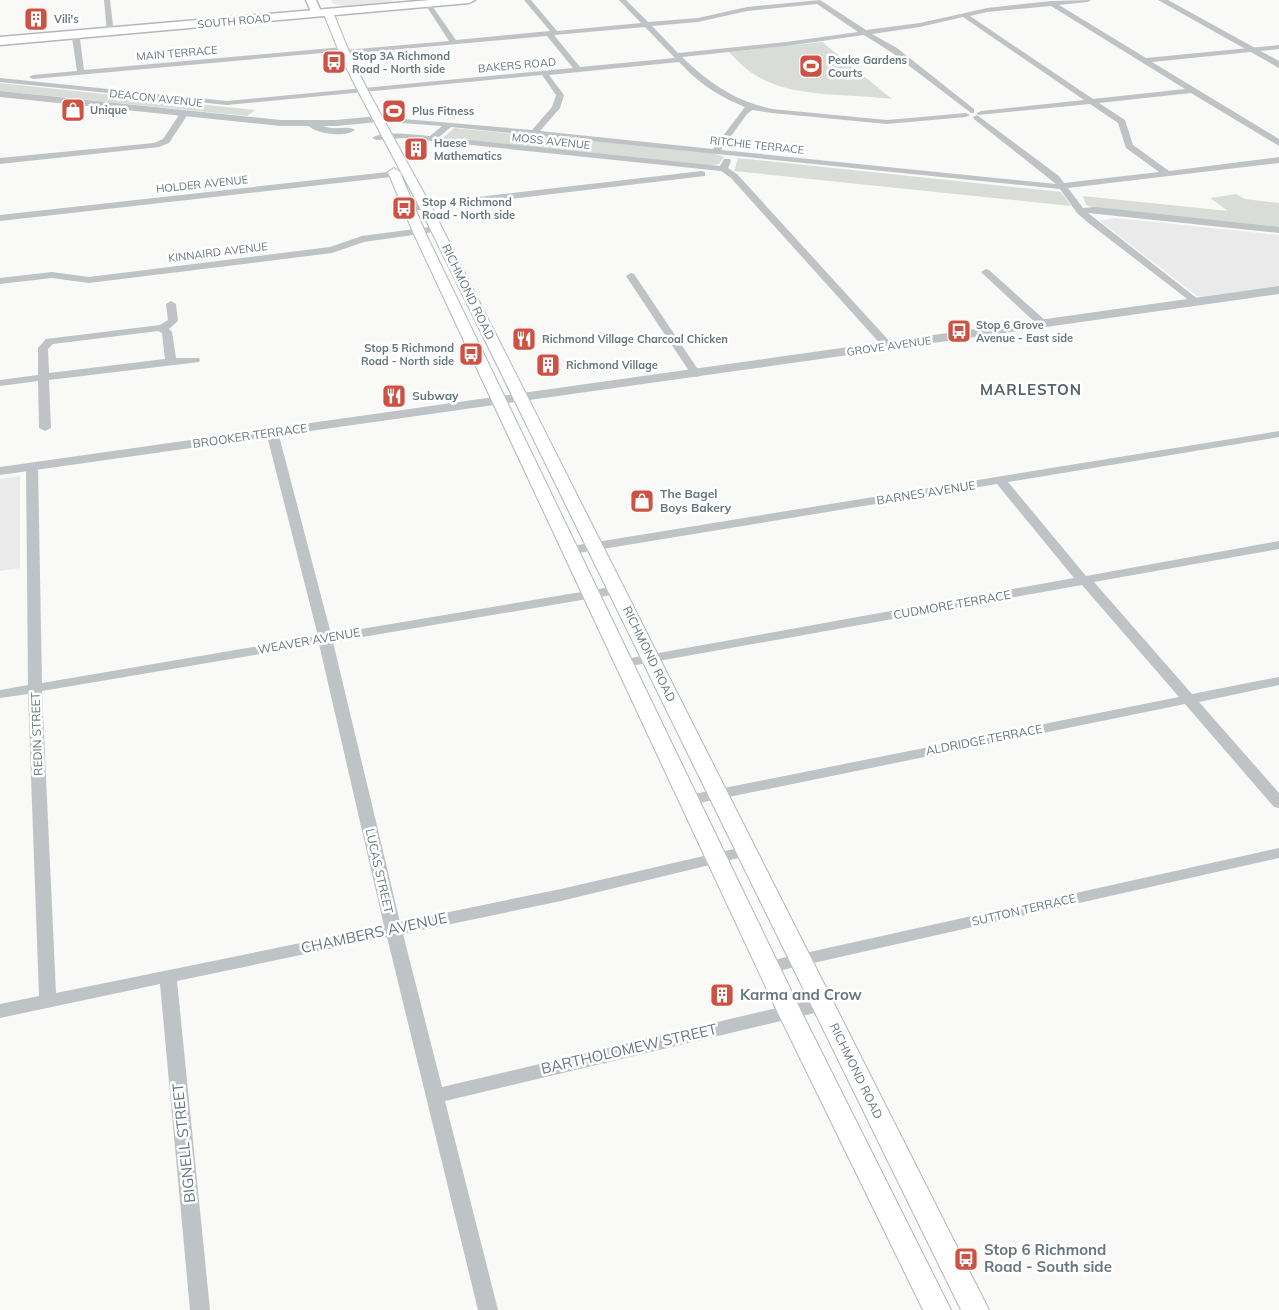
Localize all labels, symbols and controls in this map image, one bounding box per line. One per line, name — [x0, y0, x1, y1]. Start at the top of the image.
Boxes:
building icon: Vili's — [23, 6, 49, 32]
street label: SOUTH ROAD — [197, 11, 271, 31]
place label: Vili's — [53, 12, 79, 26]
street label: MAIN TERRACE — [136, 42, 218, 64]
bus stop icon: Stop 3A Richmond Road - North side — [321, 49, 347, 75]
place label: Stop 3A Richmond Road - North side — [352, 49, 450, 76]
sports icon: Peake Gardens Courts — [798, 53, 824, 79]
place label: Peake Gardens Courts — [828, 53, 908, 80]
street label: BAKERS ROAD — [477, 55, 557, 75]
street label: DEACON AVENUE — [109, 86, 203, 110]
shop icon: Unique — [60, 97, 86, 123]
sports icon: Plus Fitness — [381, 98, 407, 124]
place label: Unique — [90, 103, 127, 117]
place label: Plus Fitness — [412, 104, 475, 118]
street label: MOSS AVENUE — [511, 130, 591, 152]
street label: RITCHIE TERRACE — [709, 133, 805, 157]
building icon: Haese Mathematics — [403, 136, 429, 162]
place label: Haese Mathematics — [434, 136, 503, 163]
street label: HOLDER AVENUE — [155, 172, 249, 196]
bus stop icon: Stop 4 Richmond Road - North side — [391, 195, 417, 221]
place label: Stop 4 Richmond Road - North side — [422, 195, 515, 222]
street label: KINNAIRD AVENUE — [167, 239, 269, 265]
street label: RICHMOND ROAD — [439, 241, 498, 342]
bus stop icon: Stop 6 Grove Avenue - East side — [946, 318, 972, 344]
place label: Stop 6 Grove Avenue - East side — [976, 318, 1073, 345]
restaurant icon: Richmond Village Charcoal Chicken — [511, 326, 537, 352]
place label: Richmond Village Charcoal Chicken — [542, 332, 728, 346]
street label: GROVE AVENUE — [846, 333, 932, 359]
place label: Stop 5 Richmond Road - North side — [361, 341, 454, 368]
bus stop icon: Stop 5 Richmond Road - North side — [458, 341, 484, 367]
building icon: Richmond Village — [535, 352, 561, 378]
place label: Richmond Village — [566, 358, 658, 372]
district label: MARLESTON — [980, 380, 1082, 399]
restaurant icon: Subway — [381, 383, 407, 409]
place label: Subway — [412, 388, 459, 403]
street label: BROOKER TERRACE — [192, 420, 308, 451]
street label: BARNES AVENUE — [875, 477, 977, 508]
place label: The Bagel Boys Bakery — [660, 486, 732, 515]
shop icon: The Bagel Boys Bakery — [629, 488, 655, 514]
street label: CUDMORE TERRACE — [892, 587, 1012, 622]
street label: RICHMOND ROAD — [620, 603, 679, 704]
street label: WEAVER AVENUE — [257, 624, 361, 657]
street label: REDIN STREET — [28, 691, 45, 776]
street label: ALDRIDGE TERRACE — [924, 721, 1043, 758]
street label: LUCAS STREET — [362, 827, 397, 915]
street label: SUTTON TERRACE — [970, 890, 1077, 929]
street label: CHAMBERS AVENUE — [299, 908, 449, 957]
building icon: Karma and Crow — [709, 982, 735, 1008]
place label: Karma and Crow — [740, 985, 863, 1004]
street label: BARTHOLOMEW STREET — [539, 1019, 719, 1078]
street label: RICHMOND ROAD — [827, 1020, 886, 1121]
street label: BIGNELL STREET — [168, 1082, 199, 1204]
place label: Stop 6 Richmond Road - South side — [984, 1240, 1112, 1276]
bus stop icon: Stop 6 Richmond Road - South side — [953, 1246, 979, 1272]

